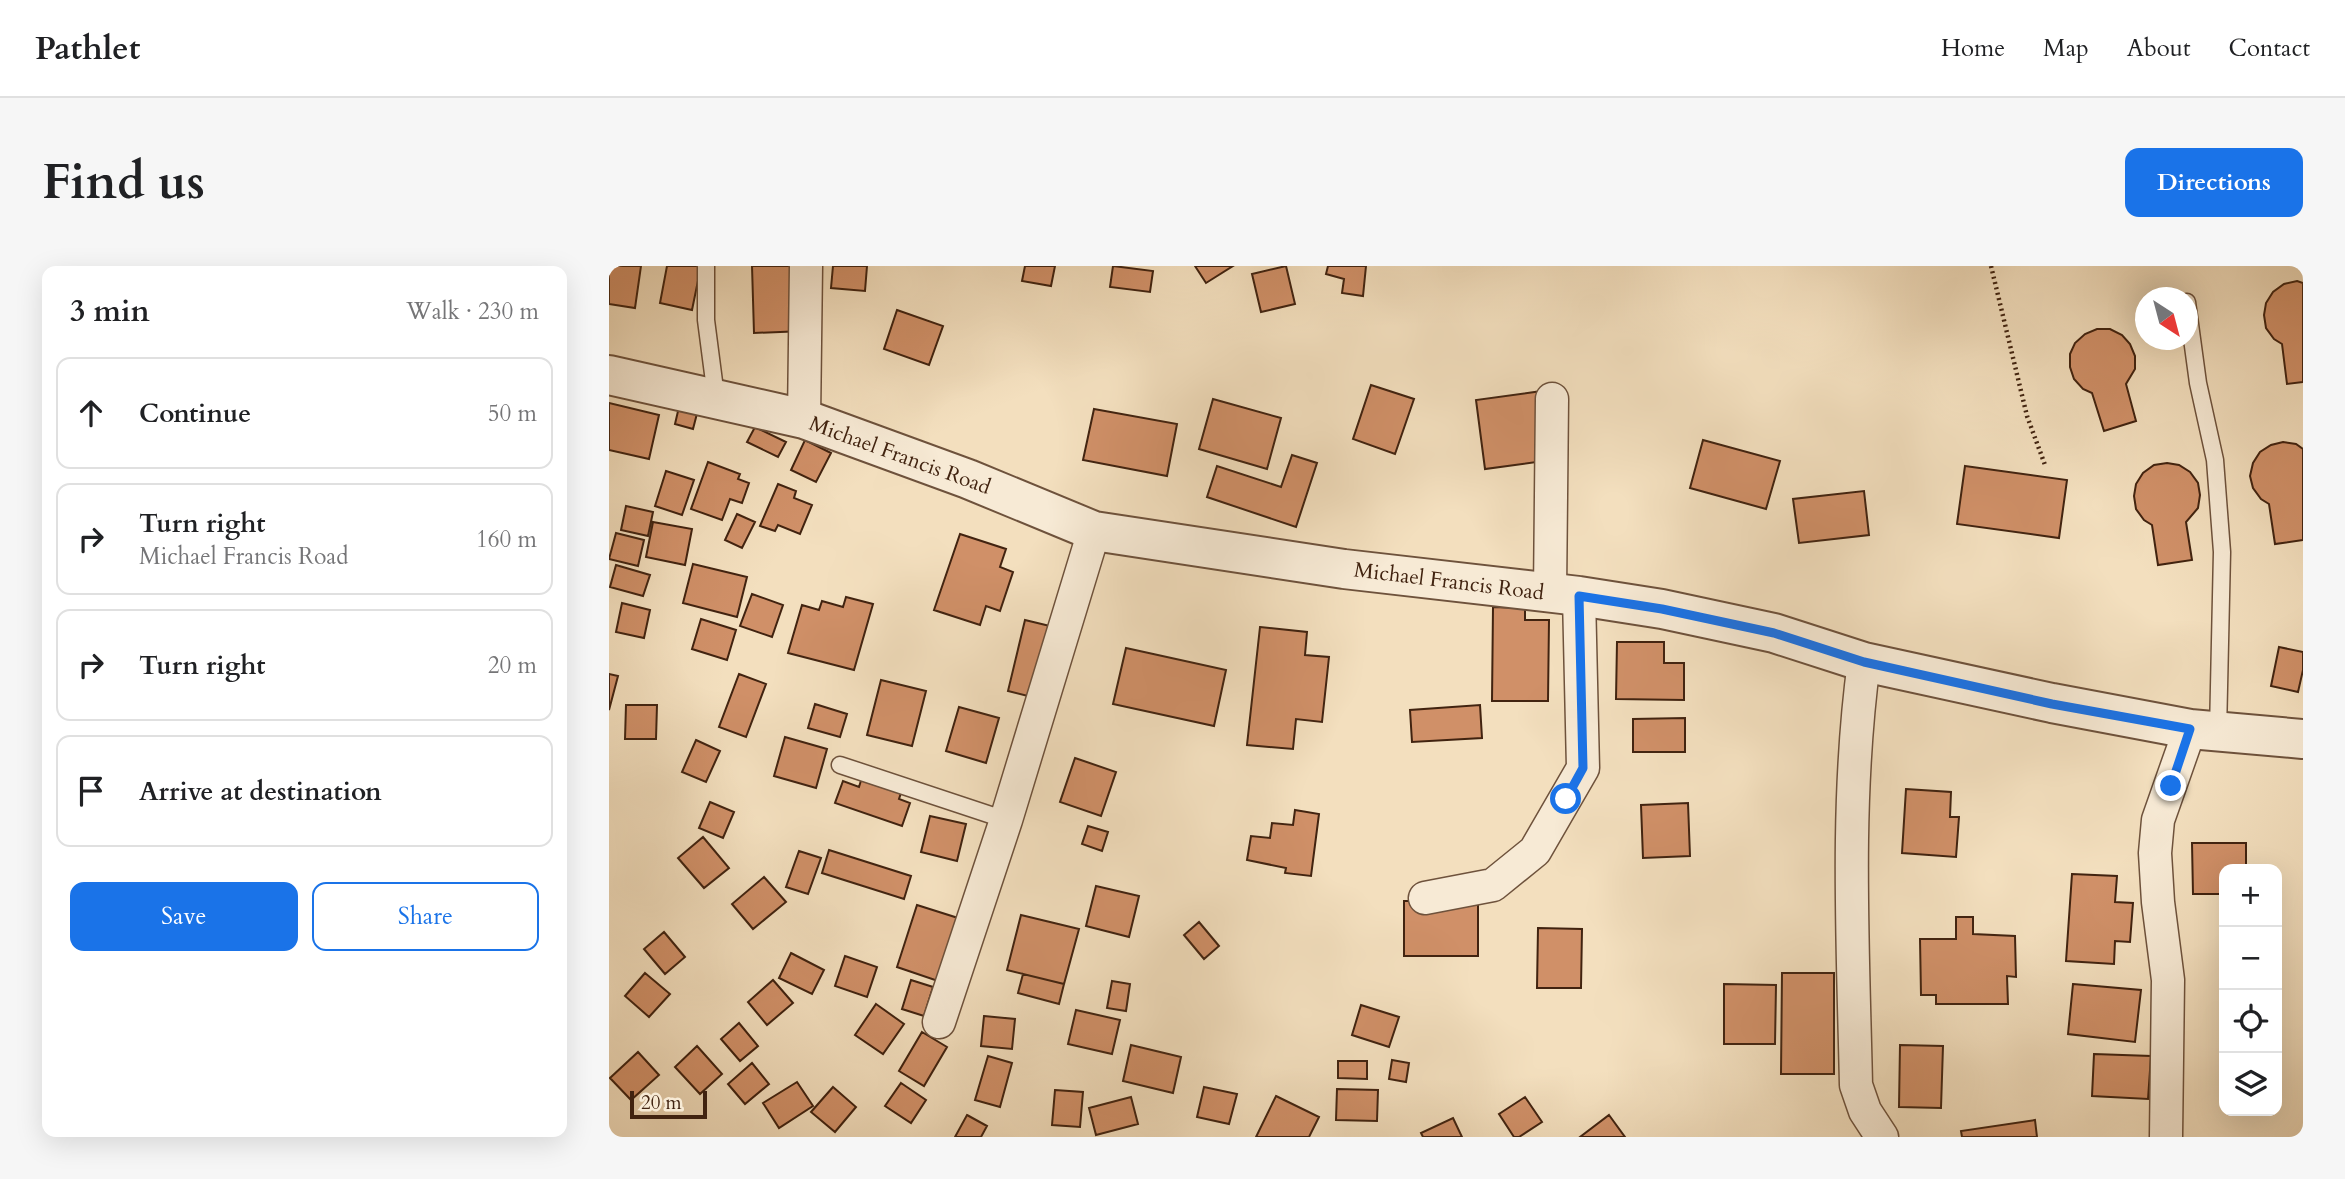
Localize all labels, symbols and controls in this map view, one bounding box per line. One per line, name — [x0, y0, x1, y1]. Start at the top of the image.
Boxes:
text: Pathlet — [35, 26, 140, 71]
text: Home — [1941, 32, 2005, 65]
text: Map — [2043, 32, 2089, 65]
text: About — [2127, 32, 2191, 65]
text: Contact — [2229, 32, 2310, 65]
button: Directions — [2125, 148, 2303, 217]
text: Find us — [42, 149, 205, 216]
north arrow — [2135, 287, 2198, 350]
text: 3 min — [70, 291, 150, 332]
text: Walk · 230 m — [406, 296, 539, 327]
icon: ahead — [72, 394, 110, 432]
text: Continue — [139, 396, 251, 431]
text: 50 m — [488, 398, 537, 429]
street label: Michael Francis Road — [805, 409, 995, 502]
text: Turn right — [139, 506, 266, 541]
icon: right — [72, 520, 110, 558]
text: 160 m — [476, 524, 537, 555]
text: Michael Francis Road — [139, 541, 349, 572]
street label: Michael Francis Road — [1352, 555, 1546, 608]
icon: right — [72, 646, 110, 684]
text: Turn right — [139, 648, 266, 683]
text: 20 m — [488, 650, 537, 681]
route end — [2155, 770, 2186, 801]
icon: arrive — [72, 772, 110, 810]
text: Arrive at destination — [139, 774, 382, 809]
route start — [1550, 783, 1581, 814]
map controls — [2219, 864, 2282, 1116]
button: + — [2219, 864, 2282, 927]
button: Save — [70, 882, 298, 951]
button: Share — [312, 882, 539, 951]
button: − — [2219, 927, 2282, 990]
button: locate — [2219, 990, 2282, 1053]
button: layers — [2219, 1053, 2282, 1116]
scale bar — [630, 1088, 707, 1120]
text: 20 m — [641, 1090, 682, 1116]

